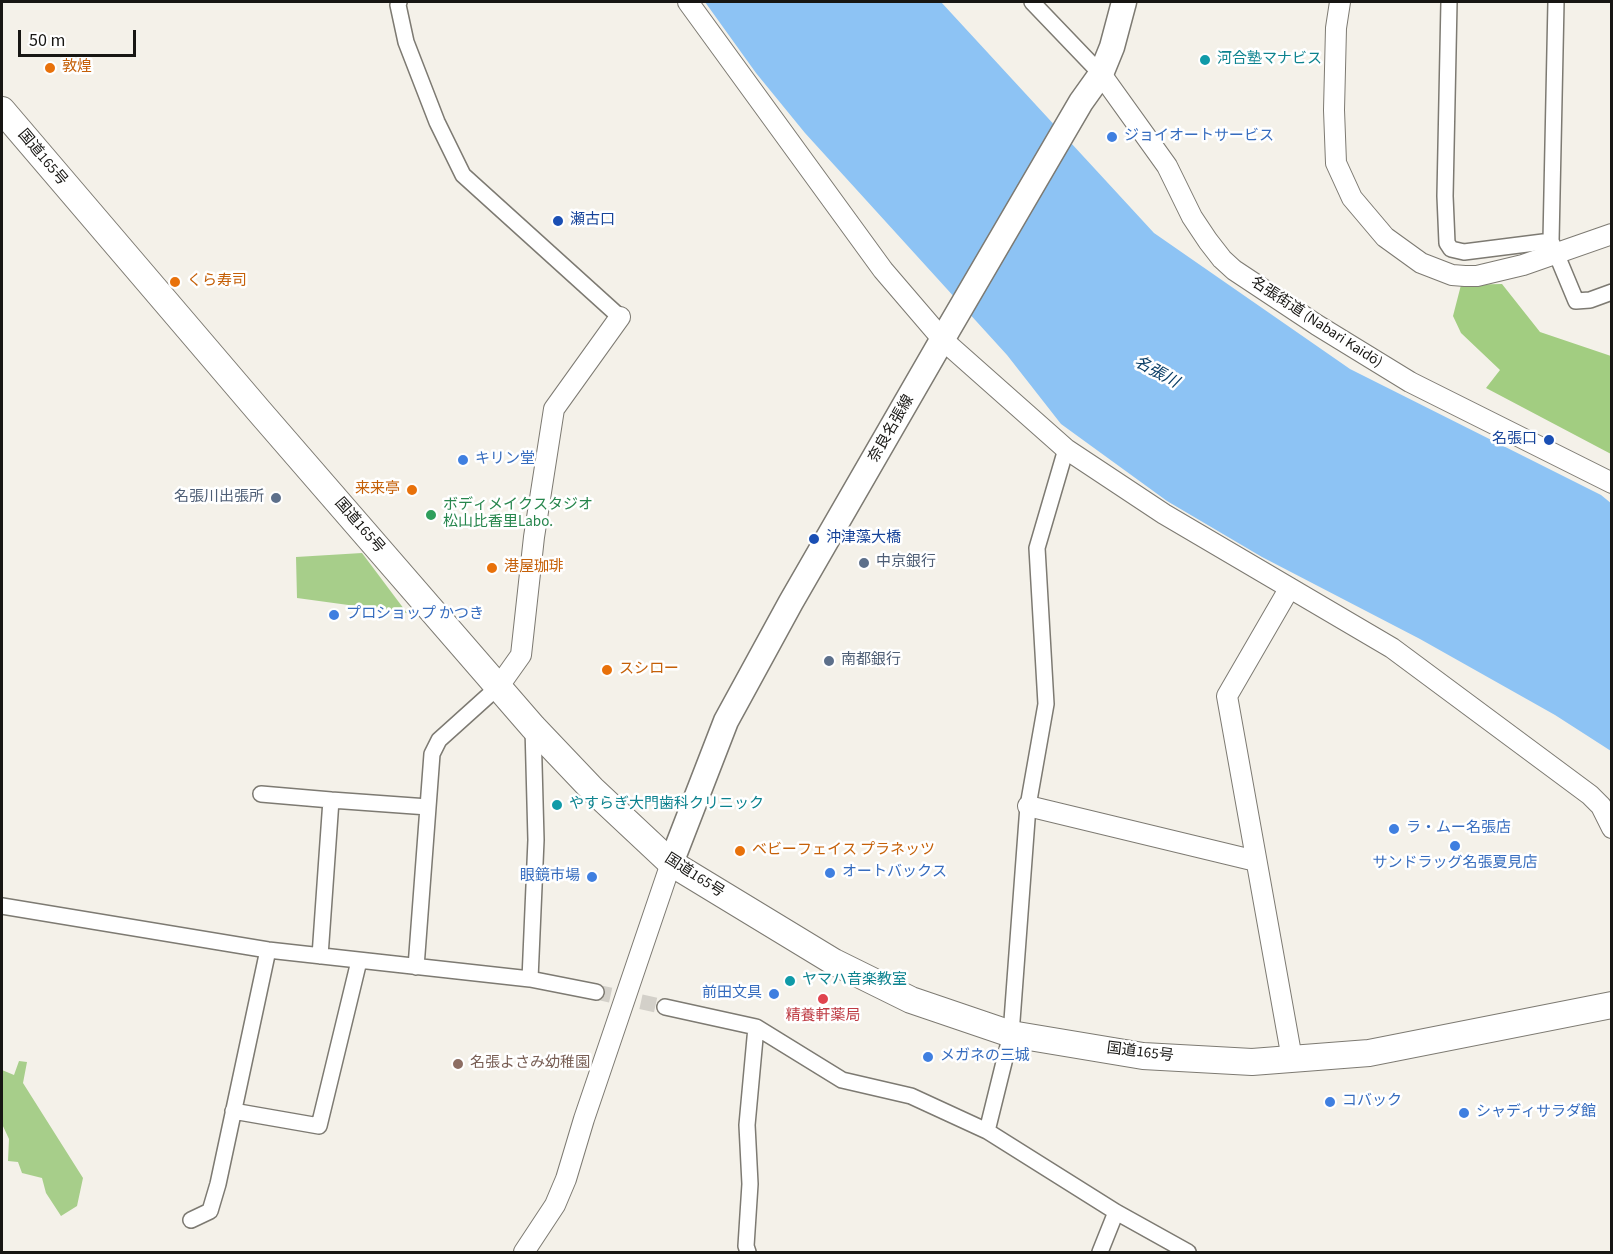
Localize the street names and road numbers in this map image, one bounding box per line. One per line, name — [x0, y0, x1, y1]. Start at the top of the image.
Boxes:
street label: 国道165号 — [13, 126, 71, 190]
street label: 名張街道 (Nabari Kaidō) — [1247, 274, 1385, 372]
street label: 奈良名張線 — [865, 392, 919, 466]
street label: 国道165号 — [330, 495, 388, 557]
street label: 国道165号 — [661, 850, 727, 902]
street label: 国道165号 — [1105, 1040, 1175, 1066]

